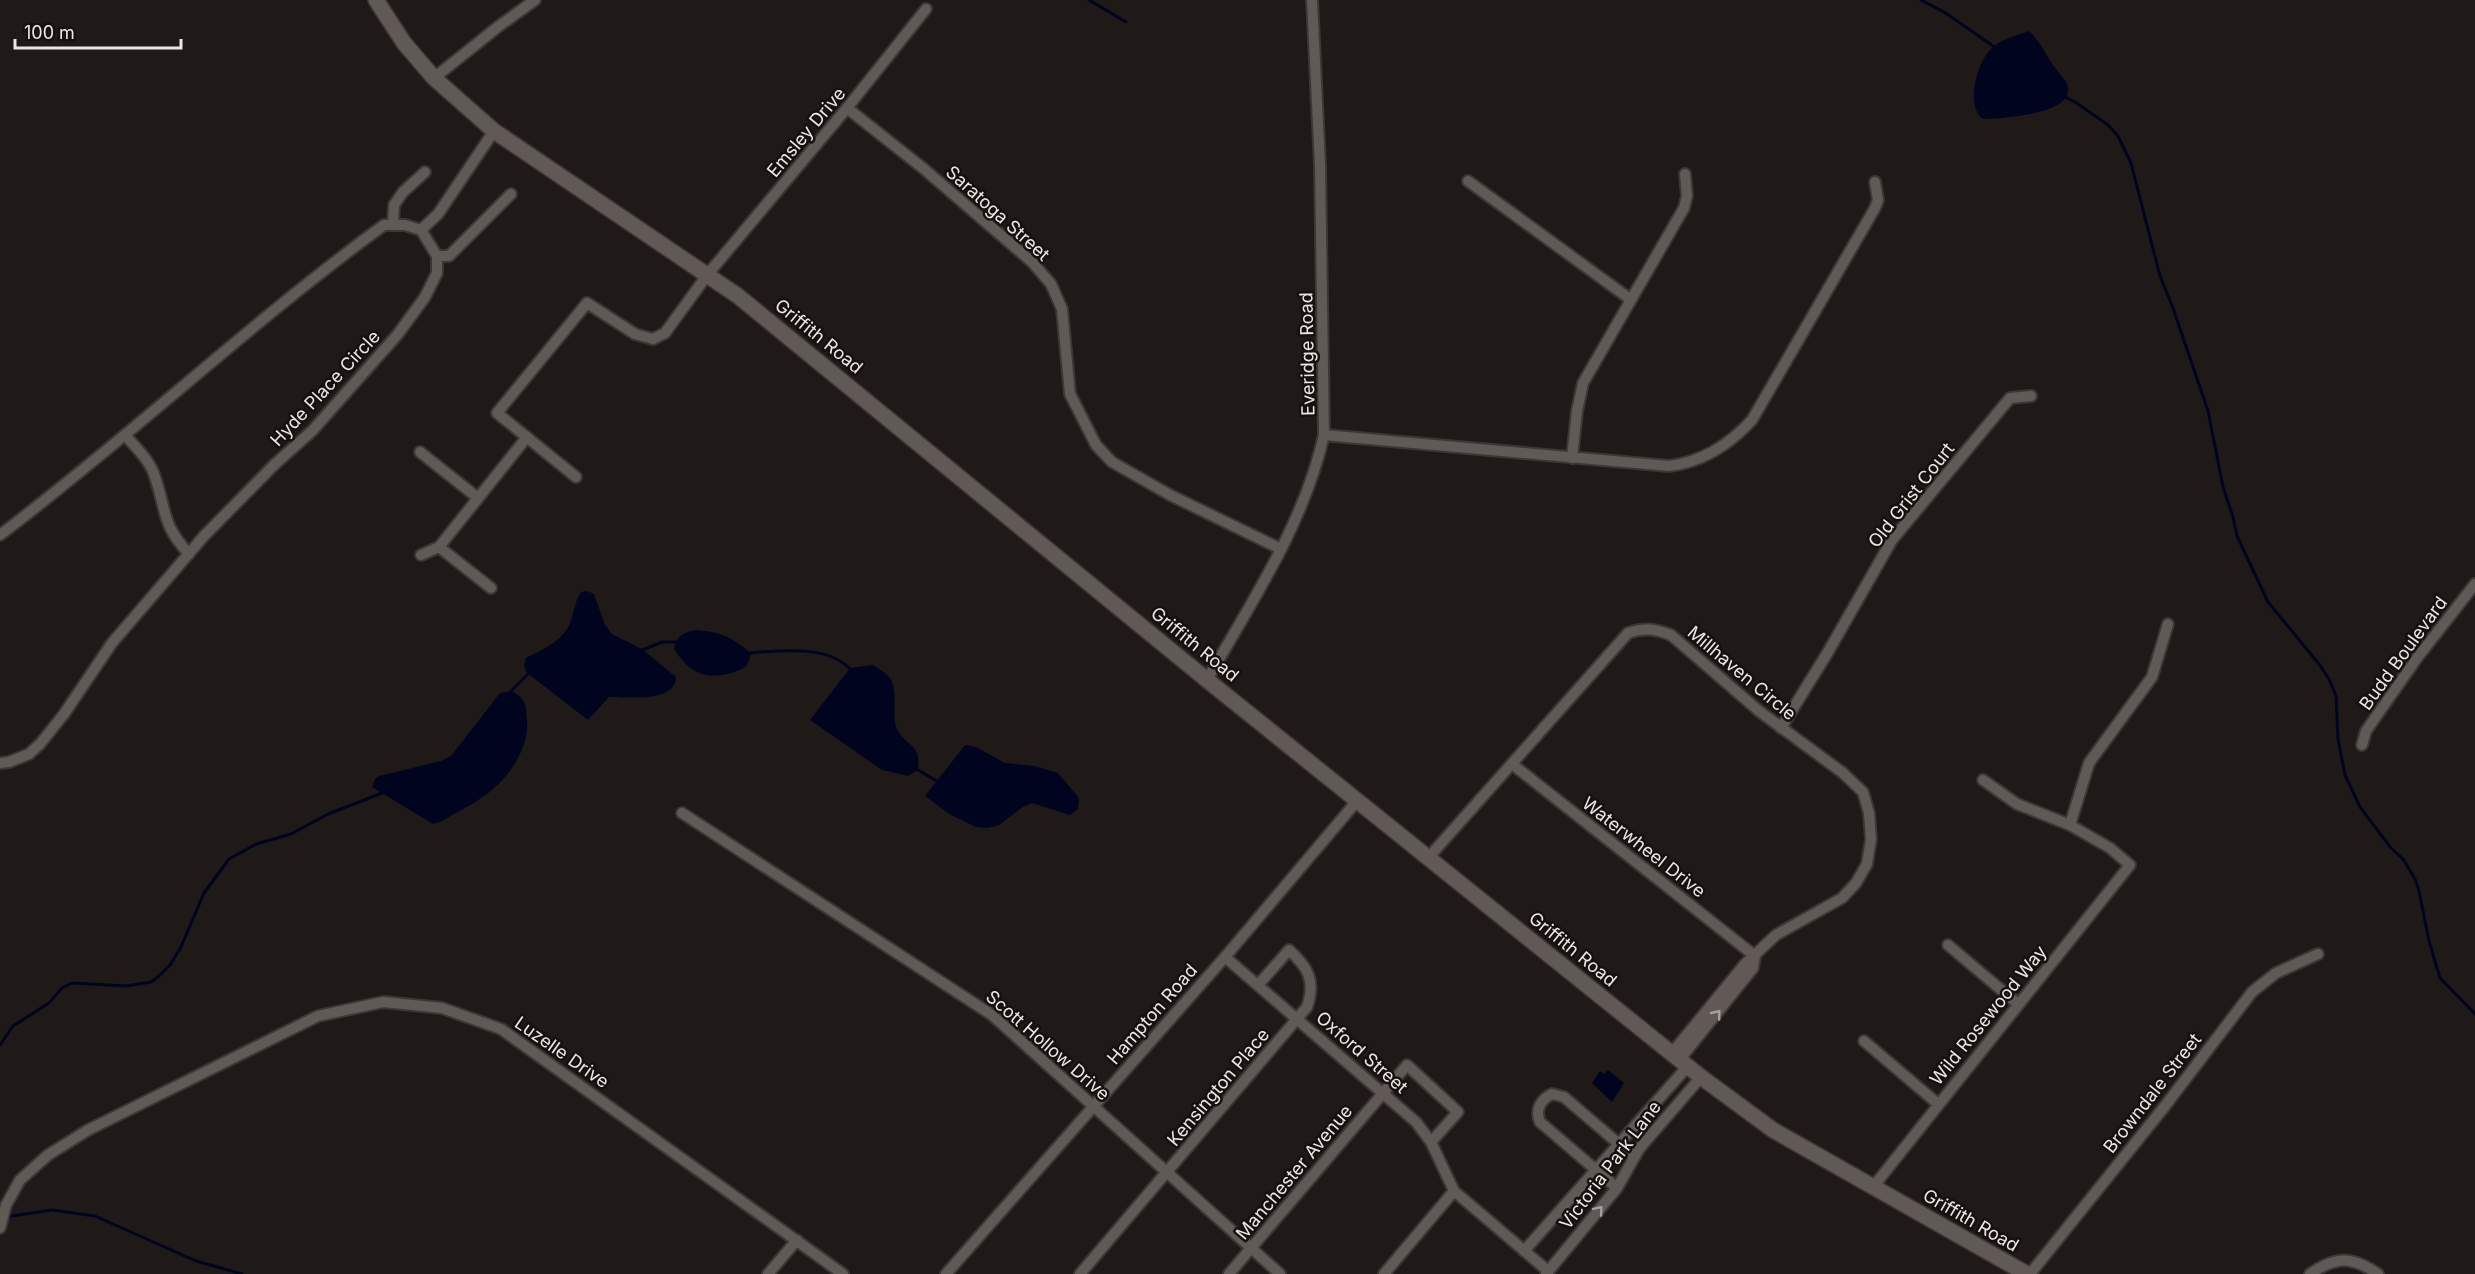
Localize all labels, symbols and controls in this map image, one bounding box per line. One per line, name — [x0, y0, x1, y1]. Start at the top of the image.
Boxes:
scale bar — [15, 12, 182, 50]
text: 100 m — [24, 22, 75, 43]
street label: Emsley Drive — [762, 83, 850, 181]
street label: Saratoga Street — [942, 161, 1054, 265]
street label: Everidge Road — [1295, 292, 1319, 416]
street label: Griffith Road — [771, 294, 867, 378]
street label: Hyde Place Circle — [266, 326, 384, 450]
street label: Old Grist Court — [1864, 438, 1958, 552]
street label: Budd Boulevard — [2355, 592, 2451, 714]
street label: Griffith Road — [1147, 602, 1243, 686]
street label: Millhaven Circle — [1684, 622, 1800, 724]
street label: Waterwheel Drive — [1578, 792, 1710, 902]
street label: Griffith Road — [1525, 907, 1621, 991]
street label: Wild Rosewood Way — [1925, 941, 2051, 1089]
street label: Hampton Road — [1103, 960, 1201, 1068]
street label: Scott Hollow Drive — [982, 986, 1114, 1104]
street label: Oxford Street — [1312, 1007, 1412, 1097]
one-way arrow — [1709, 1010, 1720, 1021]
street label: Luzelle Drive — [511, 1012, 613, 1092]
street label: Kensington Place — [1163, 1024, 1273, 1150]
street label: Browndale Street — [2099, 1029, 2205, 1157]
street label: Victoria Park Lane — [1555, 1097, 1665, 1233]
street label: Manchester Avenue — [1232, 1100, 1356, 1244]
street label: Griffith Road — [1919, 1184, 2023, 1256]
one-way arrow — [1591, 1206, 1602, 1217]

